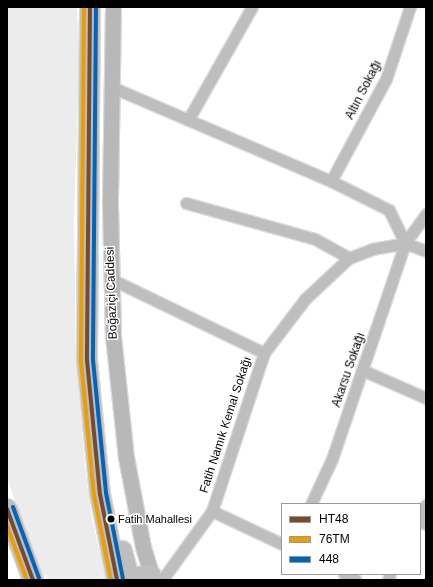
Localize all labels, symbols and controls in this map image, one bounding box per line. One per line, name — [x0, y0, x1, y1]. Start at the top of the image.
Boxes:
street label: Altın Sokağı — [343, 58, 385, 122]
street label: Boğaziçi Caddesi — [103, 246, 121, 340]
street label: Akarsu Sokağı — [329, 331, 369, 409]
street label: Fatih Namık Kemal Sokağı — [197, 355, 255, 495]
legend — [281, 503, 421, 575]
place label: Fatih Mahallesi — [118, 512, 192, 526]
text: HT48 — [319, 512, 348, 526]
marker: Fatih Mahallesi — [106, 514, 116, 524]
text: 76TM — [319, 532, 350, 546]
text: 448 — [319, 552, 339, 566]

